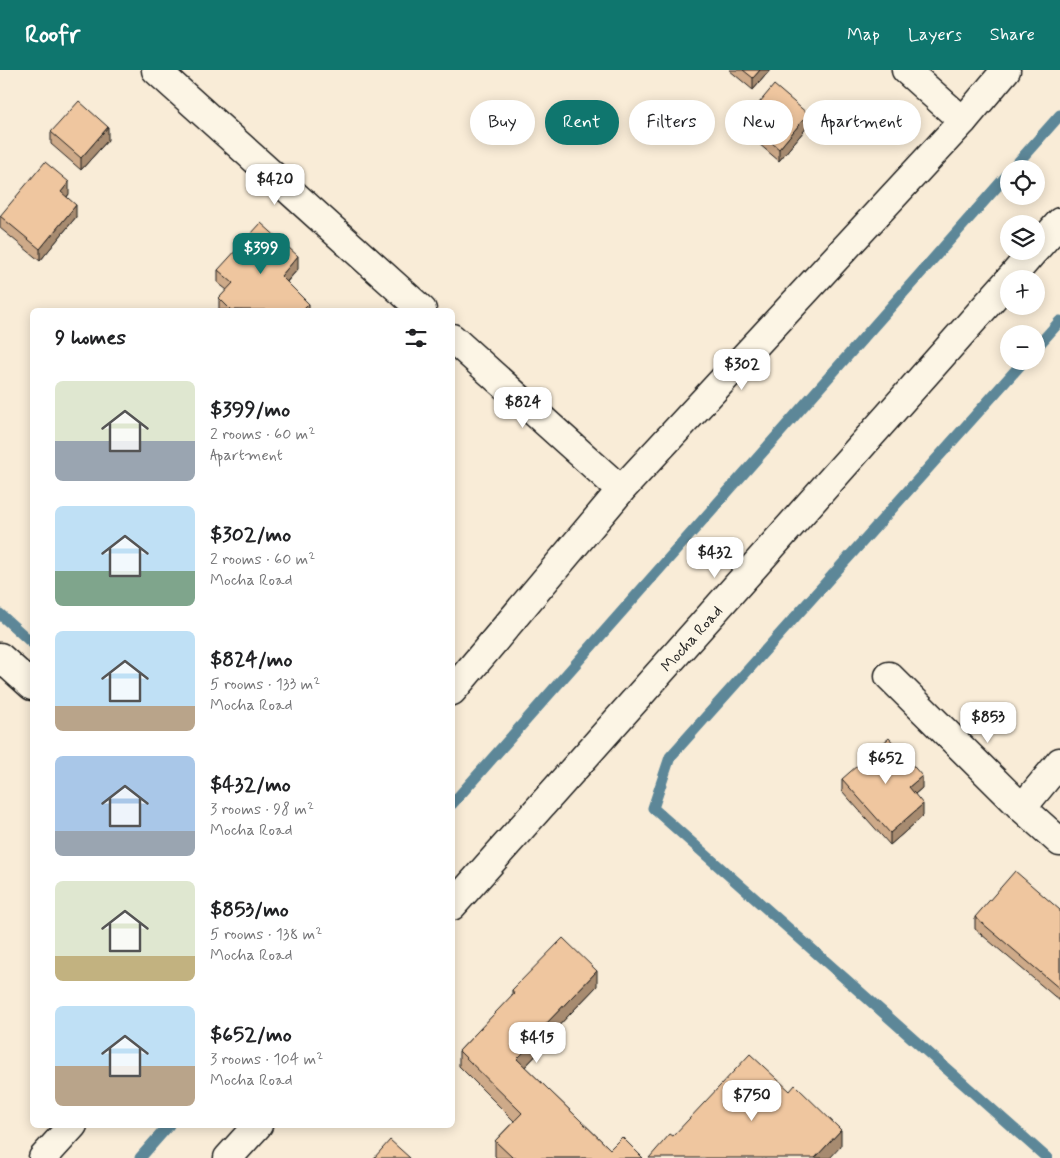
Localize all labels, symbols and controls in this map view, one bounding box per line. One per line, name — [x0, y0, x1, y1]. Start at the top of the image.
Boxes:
text: Roofr — [25, 20, 80, 51]
text: Map — [847, 23, 880, 47]
text: Layers — [908, 23, 962, 47]
text: Share — [990, 23, 1035, 47]
chip: Buy — [470, 100, 535, 145]
chip: Rent — [545, 100, 619, 145]
chip: Filters — [629, 100, 715, 145]
chip: New — [725, 100, 793, 145]
chip: Apartment — [803, 100, 921, 145]
map controls — [1000, 160, 1045, 370]
button: locate — [1000, 160, 1045, 205]
pin: $420 — [245, 164, 305, 206]
text: $420 — [257, 169, 293, 190]
button: layers — [1000, 215, 1045, 260]
pin: $399 — [231, 232, 291, 275]
text: $399 — [244, 238, 278, 259]
button: + — [1000, 270, 1045, 315]
text: 9 homes — [55, 324, 126, 352]
icon: filters — [402, 324, 430, 352]
button: − — [1000, 325, 1045, 370]
pin: $302 — [712, 348, 772, 391]
text: $302 — [724, 354, 760, 375]
pin: $824 — [493, 386, 553, 429]
text: $824 — [505, 392, 541, 413]
text: $399/mo — [210, 396, 290, 424]
icon: home — [95, 401, 155, 461]
text: 2 rooms · 60 m² — [210, 424, 315, 445]
text: Apartment — [210, 445, 283, 466]
text: $302/mo — [210, 521, 291, 549]
icon: home — [95, 526, 155, 586]
pin: $432 — [685, 536, 745, 579]
text: $432 — [697, 542, 733, 563]
text: 2 rooms · 60 m² — [210, 549, 315, 570]
text: Mocha Road — [210, 570, 293, 591]
street label: Mocha Road — [657, 601, 728, 677]
text: $824/mo — [210, 646, 293, 674]
icon: home — [95, 651, 155, 711]
text: 5 rooms · 133 m² — [210, 674, 320, 695]
text: Mocha Road — [210, 695, 293, 716]
pin: $853 — [958, 702, 1018, 744]
text: $853 — [971, 707, 1005, 728]
pin: $652 — [856, 742, 916, 785]
text: $652 — [868, 748, 904, 769]
text: $432/mo — [210, 771, 291, 799]
icon: home — [95, 776, 155, 836]
text: 3 rooms · 98 m² — [210, 799, 314, 820]
text: Mocha Road — [210, 820, 293, 841]
text: $853/mo — [210, 896, 289, 924]
icon: home — [95, 901, 155, 961]
text: 5 rooms · 138 m² — [210, 924, 322, 945]
text: Mocha Road — [210, 945, 293, 966]
text: $652/mo — [210, 1021, 292, 1049]
pin: $415 — [507, 1022, 567, 1064]
icon: home — [95, 1026, 155, 1086]
text: $415 — [520, 1027, 554, 1048]
text: 3 rooms · 104 m² — [210, 1049, 323, 1070]
text: Mocha Road — [210, 1070, 293, 1091]
pin: $750 — [722, 1080, 782, 1122]
text: $750 — [733, 1085, 771, 1106]

